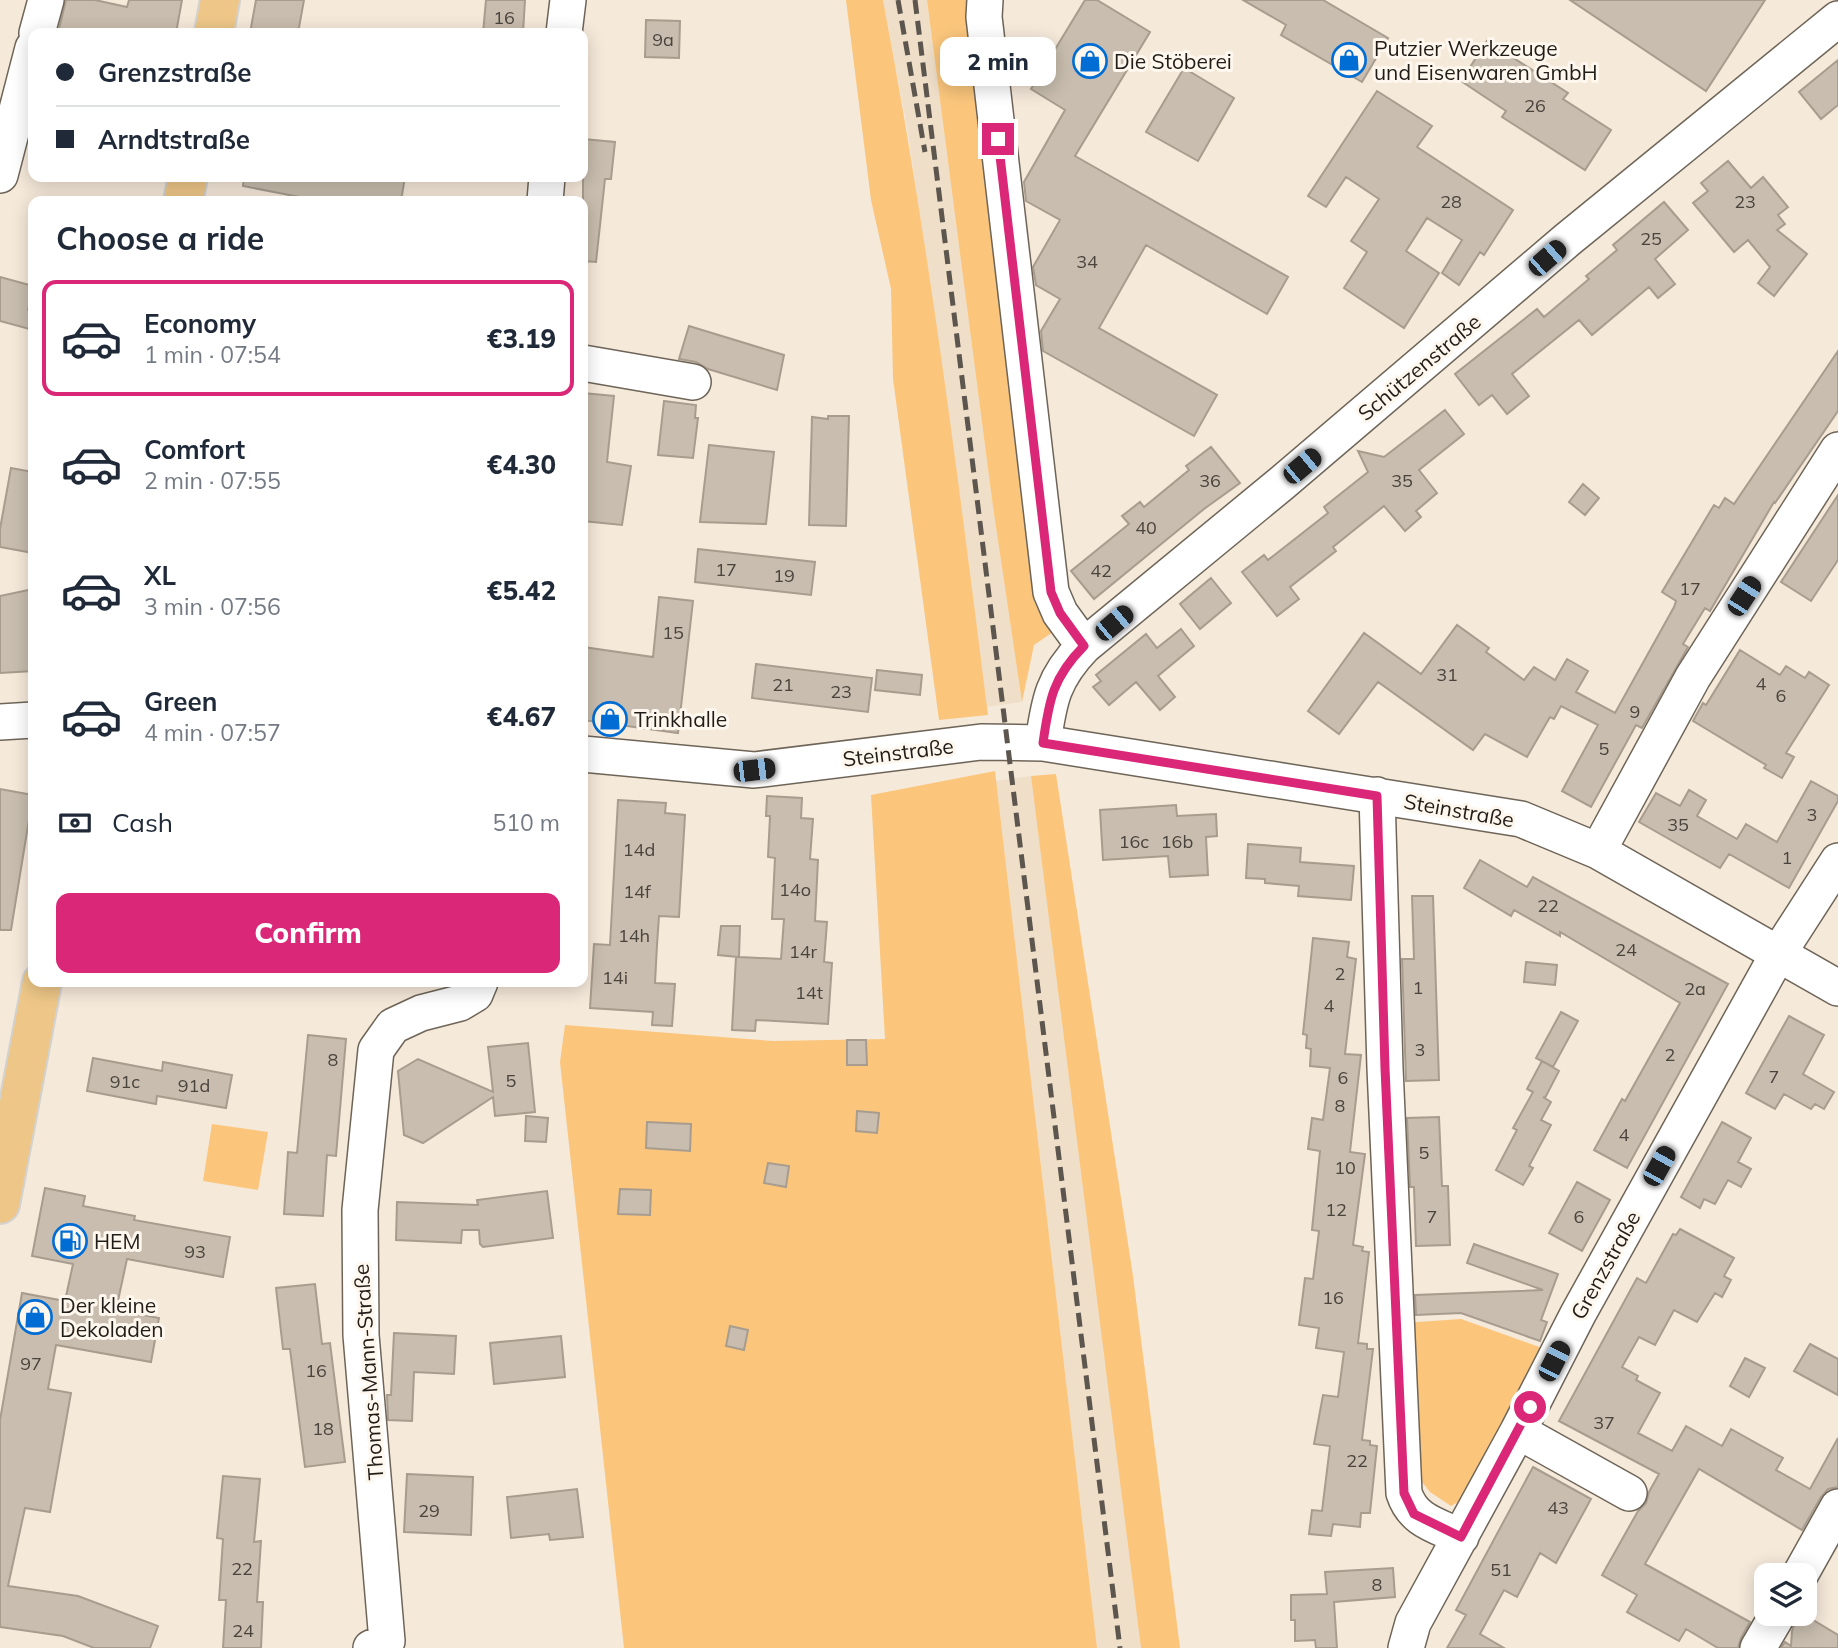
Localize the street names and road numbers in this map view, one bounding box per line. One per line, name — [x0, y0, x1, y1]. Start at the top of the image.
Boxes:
street label: Schützenstraße — [1352, 308, 1486, 426]
street label: Steinstraße — [841, 732, 955, 772]
street label: Steinstraße — [1402, 788, 1516, 832]
street label: Grenzstraße — [1565, 1206, 1645, 1324]
street label: Thomas-Mann-Straße — [347, 1263, 389, 1481]

